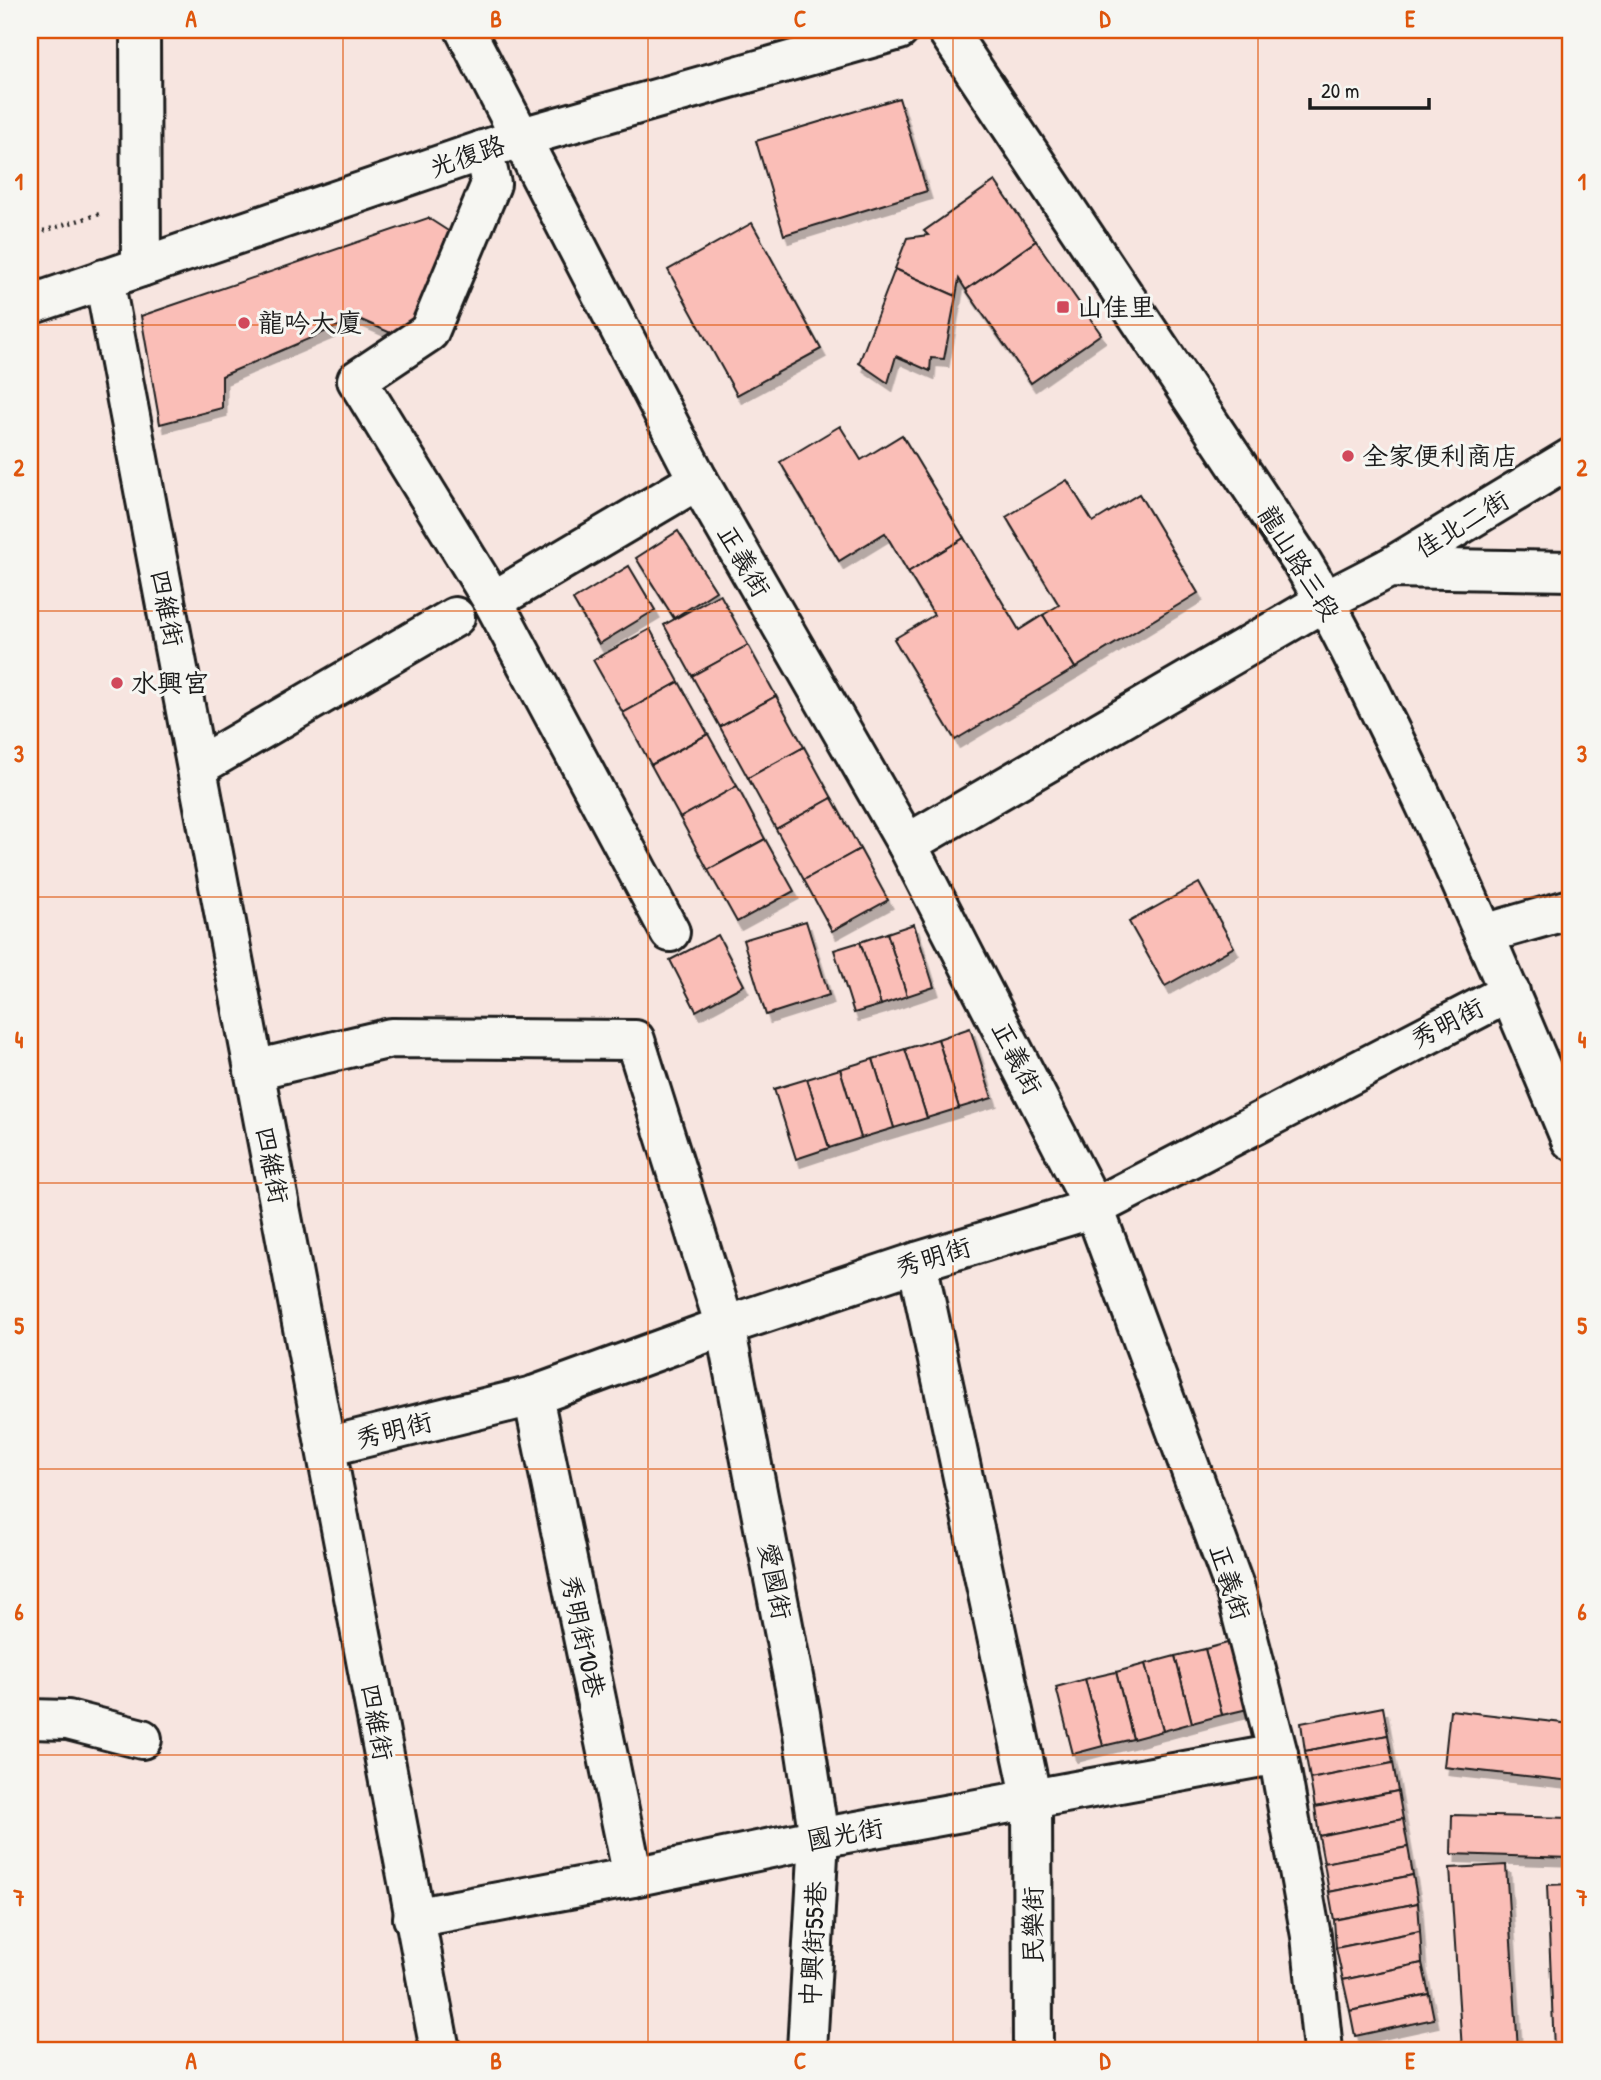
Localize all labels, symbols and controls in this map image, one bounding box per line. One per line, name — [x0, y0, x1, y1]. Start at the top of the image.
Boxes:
text: A — [185, 3, 197, 34]
text: B — [490, 3, 502, 34]
text: C — [794, 3, 806, 34]
text: D — [1100, 3, 1112, 34]
text: E — [1405, 3, 1416, 34]
scale bar — [1310, 66, 1430, 110]
text: 20 m — [1321, 76, 1359, 105]
street label: 光復路 — [424, 126, 509, 185]
text: 1 — [15, 166, 23, 197]
text: 1 — [1578, 166, 1586, 197]
place label: 山佳里 — [1077, 289, 1155, 324]
marker: 山佳里 — [1055, 299, 1071, 315]
place label: 龍吟大廈 — [258, 305, 362, 340]
marker: 龍吟大廈 — [236, 315, 252, 331]
place label: 全家便利商店 — [1362, 438, 1518, 473]
marker: 全家便利商店 — [1340, 448, 1356, 464]
text: 2 — [14, 452, 25, 483]
text: 2 — [1577, 452, 1588, 483]
street label: 佳北二街 — [1408, 482, 1515, 565]
street label: 龍山路三段 — [1250, 498, 1349, 627]
street label: 正義街 — [710, 518, 779, 603]
street label: 四維街 — [143, 566, 192, 650]
place label: 水興宮 — [131, 665, 209, 700]
marker: 水興宮 — [109, 675, 125, 691]
text: 3 — [14, 738, 24, 769]
text: 3 — [1577, 738, 1587, 769]
street label: 秀明街 — [1404, 989, 1489, 1056]
street label: 正義街 — [984, 1015, 1051, 1100]
text: 4 — [15, 1024, 24, 1055]
text: 4 — [1578, 1024, 1587, 1055]
street label: 四維街 — [248, 1123, 297, 1207]
street label: 秀明街 — [890, 1228, 975, 1285]
text: 5 — [14, 1310, 24, 1341]
text: 5 — [1577, 1310, 1587, 1341]
street label: 秀明街 — [352, 1403, 436, 1456]
street label: 愛國街 — [751, 1539, 800, 1623]
street label: 正義街 — [1202, 1539, 1259, 1624]
street label: 秀明街10巷 — [553, 1571, 614, 1701]
text: 6 — [14, 1596, 24, 1627]
text: 6 — [1577, 1596, 1587, 1627]
street label: 四維街 — [353, 1680, 402, 1763]
street label: 國光街 — [803, 1809, 886, 1858]
street label: 中興街55巷 — [792, 1880, 833, 2008]
text: 7 — [12, 1882, 25, 1913]
text: 7 — [1575, 1882, 1588, 1913]
street label: 民樂街 — [1015, 1886, 1050, 1964]
text: A — [185, 2045, 197, 2076]
text: B — [490, 2045, 502, 2076]
text: C — [794, 2045, 806, 2076]
text: D — [1100, 2045, 1112, 2076]
text: E — [1405, 2045, 1416, 2076]

